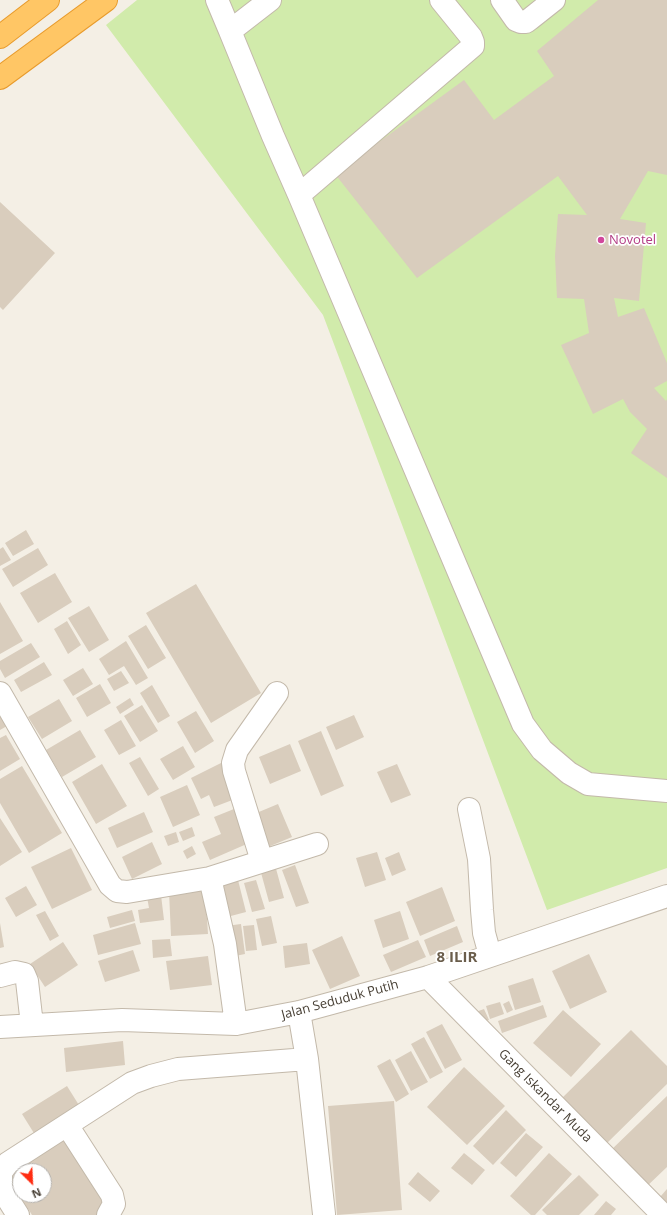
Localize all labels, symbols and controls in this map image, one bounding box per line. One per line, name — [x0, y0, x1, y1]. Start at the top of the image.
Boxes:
place label: Novotel — [609, 232, 656, 248]
marker: Novotel — [596, 235, 606, 245]
district label: 8 ILIR — [437, 949, 477, 967]
street label: Jalan Seduduk Putih — [280, 977, 400, 1023]
street label: Gang Iskandar Muda — [495, 1046, 595, 1146]
north arrow — [12, 1163, 52, 1203]
text: N — [30, 1185, 44, 1202]

